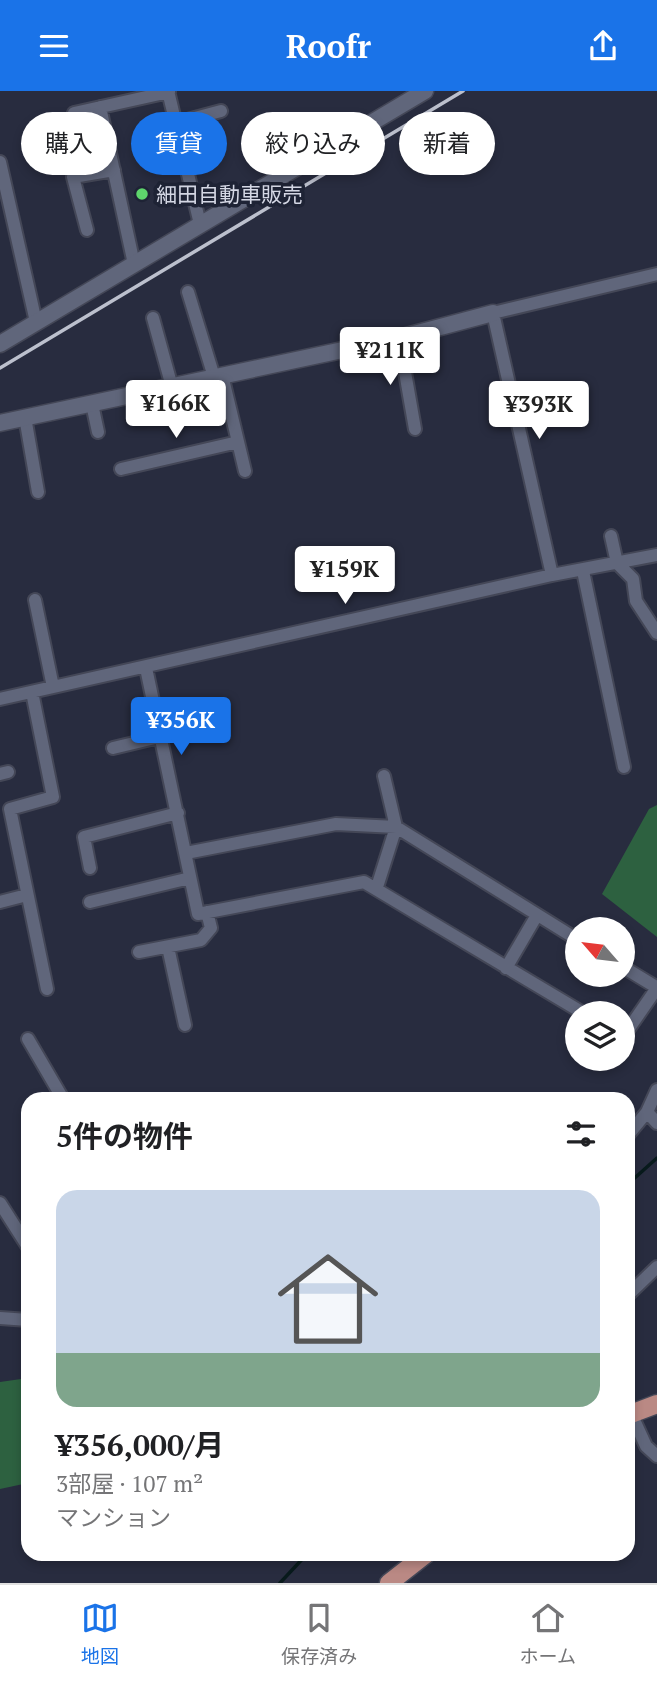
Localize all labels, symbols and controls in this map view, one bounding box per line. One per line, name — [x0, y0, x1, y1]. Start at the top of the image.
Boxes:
text: Roofr — [286, 25, 371, 67]
icon: menu — [35, 27, 73, 65]
icon: share — [584, 27, 622, 65]
chip: 購入 — [21, 112, 117, 175]
chip: 賃貸 — [131, 112, 227, 175]
chip: 絞り込み — [241, 112, 385, 175]
chip: 新着 — [399, 112, 495, 175]
place label: 細田自動車販売 — [156, 180, 303, 208]
marker: 細田自動車販売 — [134, 186, 150, 202]
pin: ¥211K — [341, 327, 439, 387]
text: ¥211K — [356, 334, 424, 365]
pin: ¥166K — [127, 381, 225, 440]
pin: ¥393K — [490, 381, 588, 441]
text: ¥166K — [142, 387, 210, 418]
text: ¥393K — [505, 388, 573, 419]
pin: ¥159K — [296, 547, 394, 606]
text: ¥159K — [311, 553, 379, 584]
pin: ¥356K — [132, 697, 230, 757]
text: ¥356K — [147, 704, 215, 735]
north arrow — [565, 917, 635, 987]
map controls — [565, 917, 635, 1071]
button: layers — [565, 1001, 635, 1071]
icon: filters — [562, 1115, 600, 1153]
text: 5件の物件 — [56, 1116, 193, 1156]
icon: home — [265, 1236, 391, 1362]
text: ¥356,000/月 — [56, 1425, 224, 1465]
text: 3部屋 · 107 m² — [56, 1468, 203, 1499]
text: マンション — [56, 1502, 171, 1533]
tab: 地図 — [81, 1599, 119, 1668]
tab: 保存済み — [281, 1599, 357, 1668]
tab: ホーム — [519, 1599, 576, 1668]

